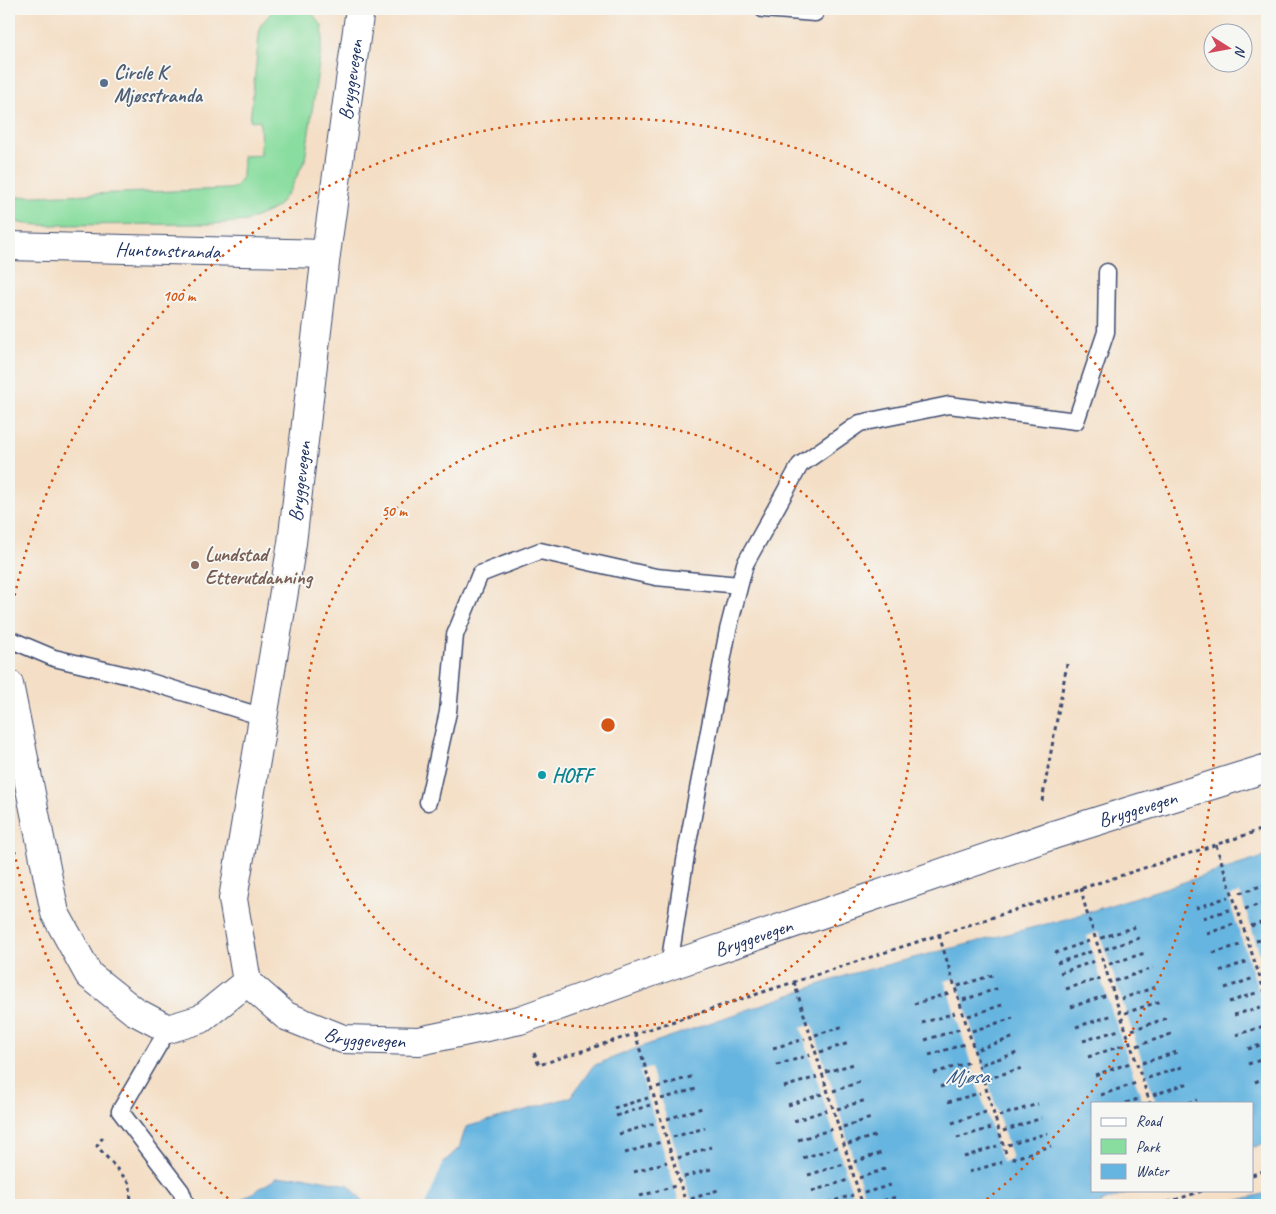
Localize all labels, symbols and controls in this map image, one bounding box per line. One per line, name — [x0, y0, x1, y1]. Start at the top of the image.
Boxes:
north arrow — [1204, 22, 1254, 72]
street label: Bryggevegen — [333, 37, 369, 121]
text: N — [1231, 45, 1249, 59]
place label: Circle K Mjøsstranda — [114, 60, 204, 108]
marker: Circle K Mjøsstranda — [98, 77, 110, 89]
street label: Huntonstranda — [115, 237, 222, 264]
text: 100 m — [163, 287, 197, 306]
street label: Bryggevegen — [283, 439, 317, 523]
text: 50 m — [381, 502, 408, 521]
place label: Lundstad Etterutdanning — [205, 542, 314, 590]
marker: Lundstad Etterutdanning — [189, 559, 201, 571]
centre of rings — [599, 716, 617, 734]
place label: HOFF — [552, 763, 596, 788]
marker: HOFF — [536, 769, 548, 781]
street label: Bryggevegen — [1095, 785, 1181, 833]
street label: Bryggevegen — [711, 912, 797, 963]
street label: Bryggevegen — [321, 1021, 407, 1054]
water label: Mjøsa — [945, 1063, 990, 1089]
legend — [1091, 1102, 1254, 1192]
text: Road — [1136, 1112, 1163, 1131]
text: Park — [1136, 1138, 1161, 1157]
text: Water — [1136, 1162, 1170, 1181]

